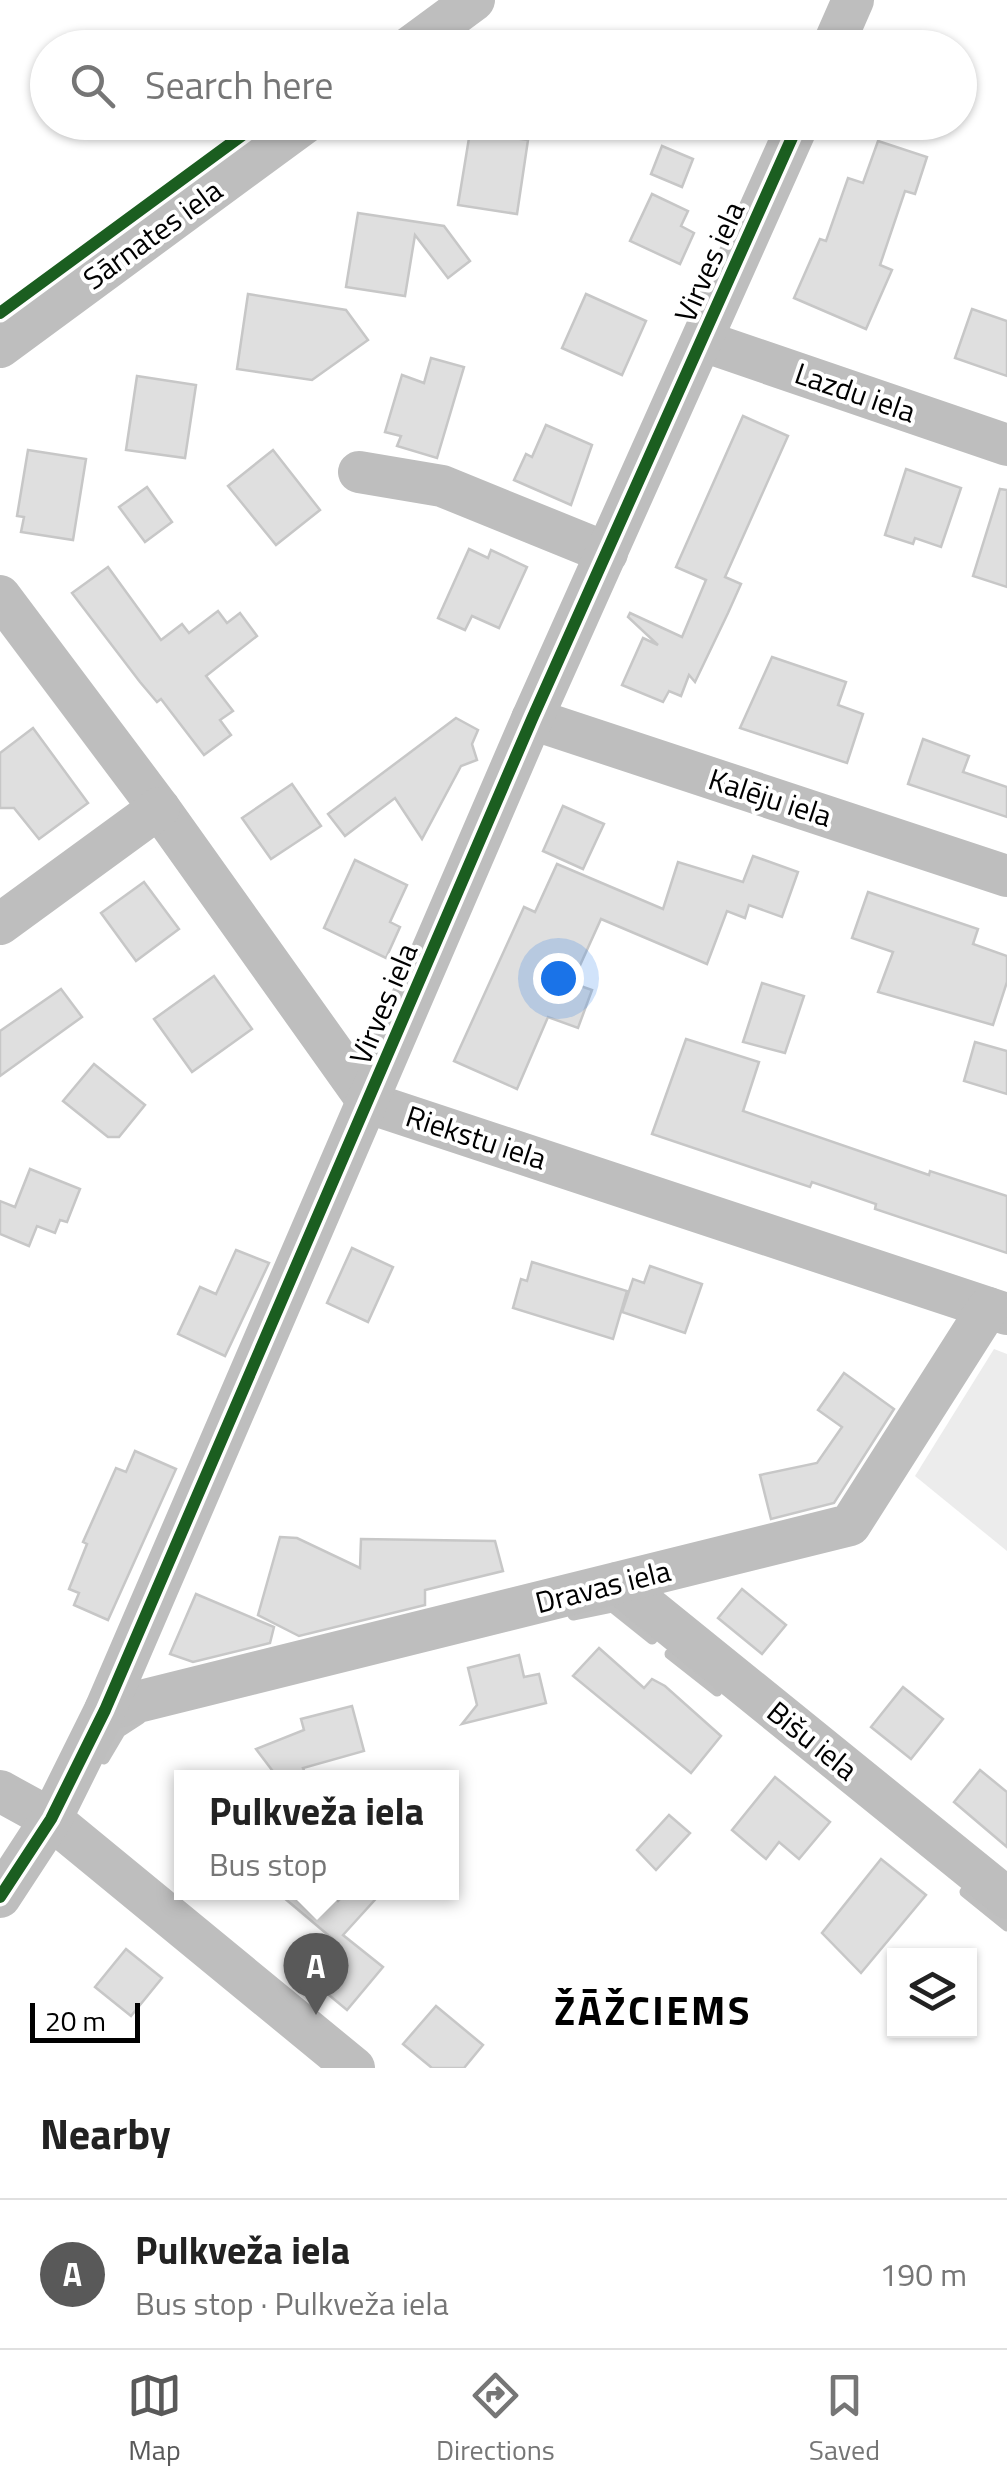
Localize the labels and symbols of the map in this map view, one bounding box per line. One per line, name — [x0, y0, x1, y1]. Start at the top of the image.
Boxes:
street label: Sārnates iela — [73, 168, 232, 301]
street label: Virves iela — [662, 194, 756, 329]
street label: Lazdu iela — [789, 350, 922, 434]
street label: Kalēju iela — [703, 756, 838, 839]
street label: Virves iela — [337, 936, 429, 1071]
your location — [533, 953, 584, 1004]
street label: Riekstu iela — [400, 1093, 552, 1181]
street label: Dravas iela — [530, 1547, 675, 1625]
street label: Bišu iela — [757, 1689, 868, 1791]
pin: A — [284, 1932, 348, 2015]
district label: ŽĀŽCIEMS — [554, 1980, 752, 2041]
scale bar — [30, 1998, 140, 2042]

